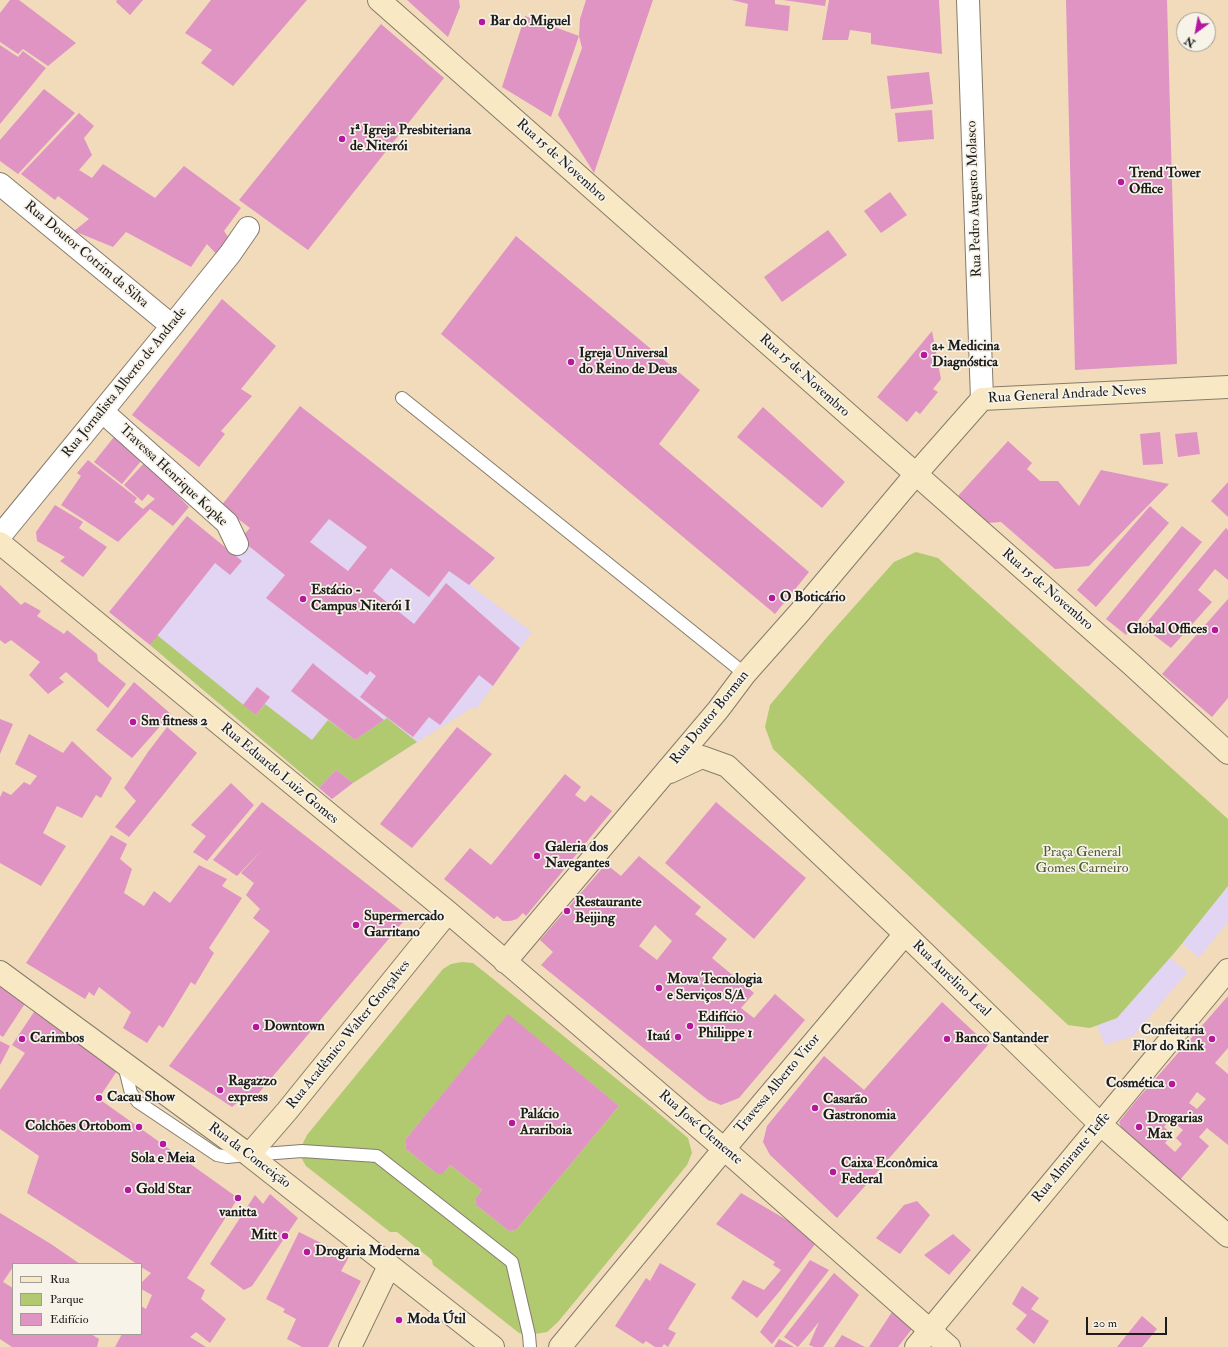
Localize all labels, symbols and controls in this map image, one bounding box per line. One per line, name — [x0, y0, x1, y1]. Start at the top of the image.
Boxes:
north arrow — [1176, 12, 1216, 52]
place label: Bar do Miguel — [490, 14, 571, 30]
marker: Bar do Miguel — [477, 17, 487, 27]
text: N — [1182, 34, 1198, 50]
street label: Rua 15 de Novembro — [512, 116, 610, 206]
street label: Rua Pedro Augusto Molasco — [964, 120, 986, 278]
place label: 1ª Igreja Presbiteriana de Niterói — [350, 123, 471, 156]
marker: 1ª Igreja Presbiteriana de Niterói — [337, 134, 347, 144]
place label: Trend Tower Office — [1129, 166, 1201, 198]
marker: Trend Tower Office — [1116, 177, 1126, 187]
street label: Rua Doutor Cotrim da Silva — [20, 198, 152, 312]
street label: Rua Jornalista Alberto de Andrade — [59, 305, 191, 461]
street label: Rua 15 de Novembro — [755, 331, 853, 421]
place label: a+ Medicina Diagnóstica — [932, 339, 1000, 372]
place label: Igreja Universal do Reino de Deus — [579, 346, 677, 378]
marker: a+ Medicina Diagnóstica — [919, 350, 929, 360]
marker: Igreja Universal do Reino de Deus — [566, 357, 576, 367]
street label: Rua General Andrade Neves — [988, 382, 1146, 408]
street label: Travessa Henrique Kopke — [115, 421, 231, 531]
street label: Rua 15 de Novembro — [998, 546, 1096, 634]
place label: Estácio - Campus Niterói I — [311, 583, 410, 616]
place label: O Boticário — [780, 590, 845, 606]
marker: O Boticário — [767, 593, 777, 603]
marker: Estácio - Campus Niterói I — [298, 594, 308, 604]
place label: Global Offices — [1127, 622, 1207, 638]
marker: Global Offices — [1210, 625, 1220, 635]
street label: Rua Doutor Borman — [667, 668, 753, 768]
place label: Sm fitness 2 — [141, 714, 208, 730]
marker: Sm fitness 2 — [128, 717, 138, 727]
street label: Rua Eduardo Luiz Gomes — [217, 720, 341, 828]
place label: Galeria dos Navegantes — [545, 840, 609, 872]
park label: Praça General Gomes Carneiro — [1036, 845, 1128, 878]
marker: Galeria dos Navegantes — [532, 851, 542, 861]
place label: Restaurante Beijing — [575, 895, 642, 928]
marker: Restaurante Beijing — [562, 906, 572, 916]
place label: Supermercado Garritano — [364, 909, 444, 942]
marker: Supermercado Garritano — [351, 920, 361, 930]
street label: Rua Aurelino Leal — [908, 937, 994, 1021]
street label: Rua Acadêmico Walter Gonçalves — [284, 957, 414, 1113]
place label: Mova Tecnologia e Serviços S/A — [667, 972, 762, 1004]
marker: Mova Tecnologia e Serviços S/A — [654, 983, 664, 993]
place label: Edifício Philippe 1 — [698, 1010, 752, 1042]
place label: Downtown — [264, 1019, 325, 1035]
marker: Edifício Philippe 1 — [685, 1021, 695, 1031]
marker: Downtown — [251, 1022, 261, 1032]
place label: Confeitaria Flor do Rink — [1133, 1023, 1204, 1056]
place label: Itaú — [647, 1029, 670, 1045]
place label: Carimbos — [30, 1031, 84, 1047]
street label: Travessa Alberto Vitor — [732, 1031, 824, 1137]
place label: Banco Santander — [955, 1031, 1049, 1047]
marker: Itaú — [673, 1032, 683, 1042]
marker: Carimbos — [17, 1034, 27, 1044]
marker: Banco Santander — [942, 1034, 952, 1044]
marker: Confeitaria Flor do Rink — [1207, 1034, 1217, 1044]
place label: Ragazzo express — [228, 1074, 277, 1106]
place label: Cosmética — [1106, 1076, 1164, 1092]
marker: Cosmética — [1167, 1079, 1177, 1089]
marker: Ragazzo express — [215, 1085, 225, 1095]
street label: Rua José Clemente — [655, 1087, 745, 1169]
place label: Cacau Show — [107, 1090, 175, 1106]
place label: Casarão Gastronomia — [823, 1092, 896, 1124]
marker: Cacau Show — [94, 1093, 104, 1103]
marker: Casarão Gastronomia — [810, 1103, 820, 1113]
place label: Palácio Arariboia — [520, 1107, 572, 1140]
street label: Rua Almirante Teffe — [1029, 1109, 1115, 1207]
place label: Drogarias Max — [1147, 1111, 1202, 1144]
marker: Palácio Arariboia — [507, 1118, 517, 1128]
place label: Colchões Ortobom — [25, 1119, 131, 1135]
street label: Rua da Conceição — [204, 1120, 294, 1192]
marker: Colchões Ortobom — [134, 1122, 144, 1132]
marker: Drogarias Max — [1134, 1122, 1144, 1132]
marker: Sola e Meia — [158, 1139, 168, 1149]
place label: Sola e Meia — [131, 1151, 195, 1167]
place label: Caixa Econômica Federal — [841, 1156, 938, 1188]
marker: Caixa Econômica Federal — [828, 1167, 838, 1177]
place label: Gold Star — [136, 1182, 191, 1198]
marker: Gold Star — [123, 1185, 133, 1195]
marker: vanitta — [233, 1193, 243, 1203]
place label: vanitta — [219, 1205, 257, 1221]
place label: Mitt — [251, 1228, 277, 1244]
marker: Mitt — [280, 1231, 290, 1241]
place label: Drogaria Moderna — [315, 1244, 420, 1260]
marker: Drogaria Moderna — [302, 1247, 312, 1257]
legend — [12, 1263, 142, 1335]
text: Rua — [50, 1272, 70, 1287]
text: Parque — [50, 1292, 84, 1307]
scale bar — [1088, 1309, 1169, 1335]
text: Edifício — [50, 1312, 89, 1327]
place label: Moda Útil — [407, 1312, 466, 1328]
marker: Moda Útil — [394, 1315, 404, 1325]
text: 20 m — [1093, 1316, 1117, 1331]

